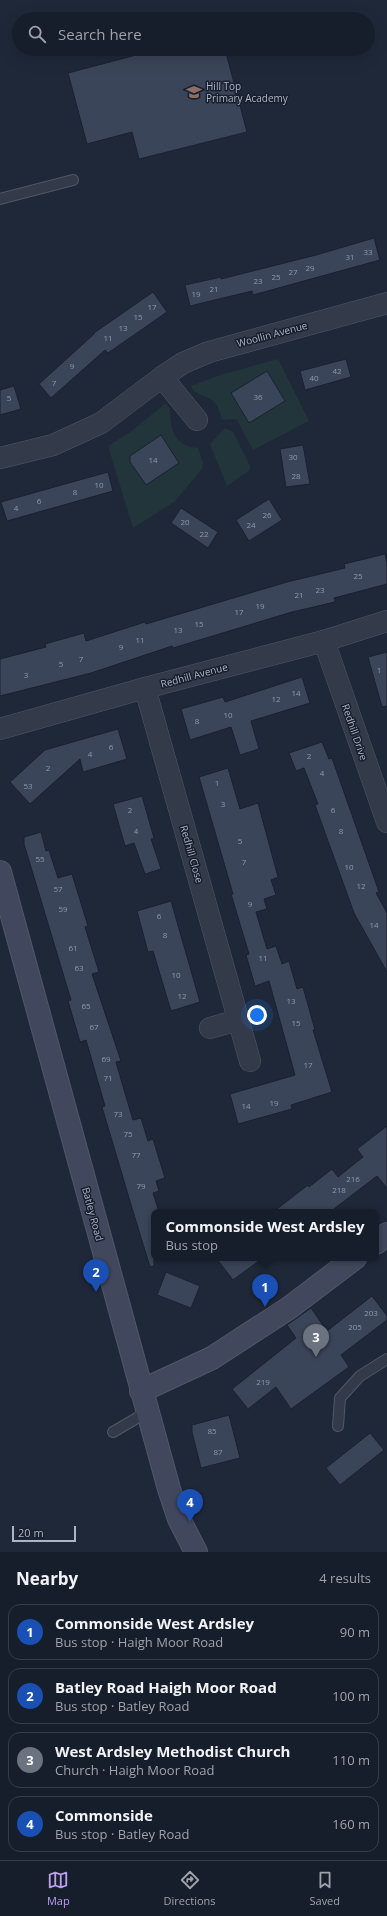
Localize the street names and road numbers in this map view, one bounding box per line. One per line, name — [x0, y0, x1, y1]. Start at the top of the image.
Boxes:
street label: Woollin Avenue — [235, 318, 309, 350]
street label: Redhill Avenue — [159, 659, 230, 691]
street label: Redhill Drive — [339, 702, 371, 762]
street label: Redhill Close — [177, 824, 207, 885]
street label: Batley Road — [79, 1186, 107, 1242]

